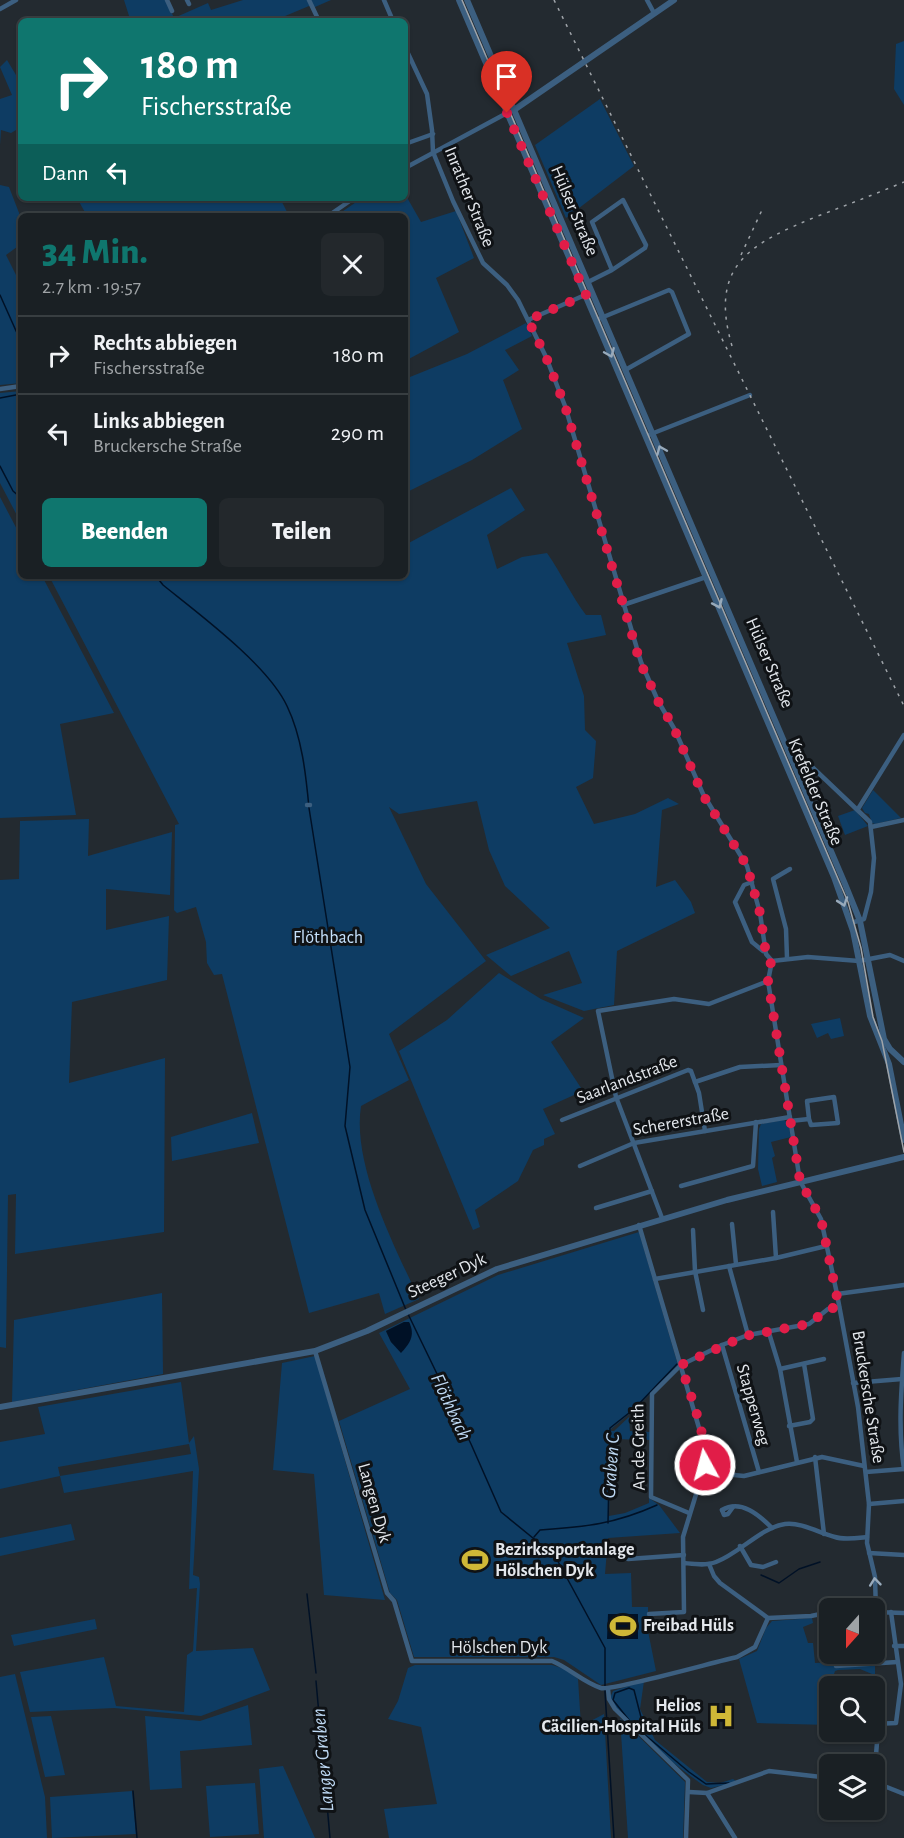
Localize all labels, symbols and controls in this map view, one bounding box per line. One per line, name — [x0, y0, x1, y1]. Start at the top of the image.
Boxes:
icon: right — [42, 42, 120, 120]
text: 180 m — [141, 44, 239, 86]
pin — [481, 51, 532, 113]
icon: arrive — [490, 60, 523, 93]
text: Fischersstraße — [141, 93, 292, 120]
street label: Inrather Straße — [441, 144, 497, 250]
icon: left — [101, 156, 134, 189]
text: Dann — [42, 162, 89, 184]
street label: Hülser Straße — [547, 163, 601, 259]
button: close — [321, 233, 384, 296]
text: 34 Min. — [42, 234, 148, 270]
text: 2.7 km · 19:57 — [42, 277, 141, 297]
text: Rechts abbiegen — [93, 332, 237, 354]
icon: right — [42, 339, 75, 372]
text: 180 m — [333, 344, 384, 366]
one-way arrow — [603, 347, 615, 358]
text: Fischersstraße — [93, 358, 205, 378]
text: Links abbiegen — [93, 410, 225, 432]
icon: left — [42, 417, 75, 450]
text: 290 m — [331, 422, 384, 444]
text: Bruckersche Straße — [93, 436, 242, 456]
one-way arrow — [656, 446, 668, 457]
button: Beenden — [42, 498, 207, 567]
button: Teilen — [219, 498, 384, 567]
one-way arrow — [710, 598, 722, 609]
street label: Hülser Straße — [742, 615, 796, 711]
street label: Krefelder Straße — [784, 736, 846, 848]
one-way arrow — [836, 896, 849, 907]
park label: Flöthbach — [293, 929, 363, 947]
street label: Saarlandstraße — [574, 1053, 680, 1107]
street label: Schererstraße — [632, 1105, 730, 1139]
street label: Steeger Dyk — [405, 1250, 489, 1302]
street label: Bruckersche Straße — [849, 1329, 887, 1465]
street label: Stapperweg — [733, 1362, 773, 1448]
water label: Flöthbach — [427, 1371, 475, 1443]
street label: An de Greith — [629, 1403, 649, 1491]
water label: Graben C — [599, 1432, 623, 1499]
position arrow — [673, 1433, 737, 1497]
street label: Langen Dyk — [354, 1461, 394, 1546]
place label: Bezirkssportanlage Hölschen Dyk — [495, 1541, 634, 1580]
sports icon: Bezirkssportanlage Hölschen Dyk — [460, 1545, 490, 1575]
one-way arrow — [869, 1578, 882, 1587]
north arrow — [819, 1598, 885, 1664]
map controls — [819, 1598, 885, 1820]
sports icon: Freibad Hüls — [608, 1611, 638, 1641]
place label: Freibad Hüls — [643, 1617, 734, 1635]
street label: Hölschen Dyk — [451, 1639, 548, 1657]
button: search — [819, 1676, 885, 1742]
place label: Helios Cäcilien-Hospital Hüls — [541, 1697, 701, 1736]
hospital icon: Helios Cäcilien-Hospital Hüls — [706, 1701, 736, 1731]
water label: Langer Graben — [309, 1707, 337, 1813]
button: layers — [819, 1754, 885, 1820]

